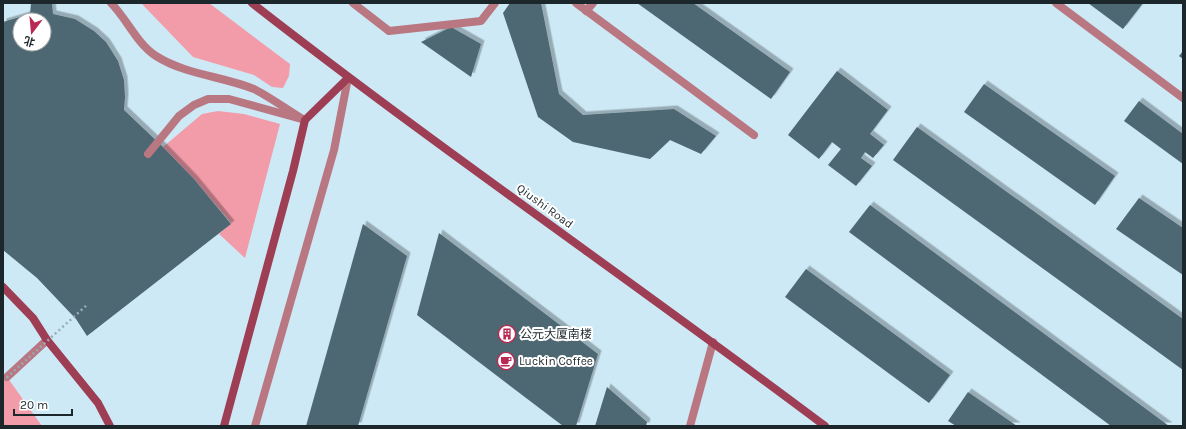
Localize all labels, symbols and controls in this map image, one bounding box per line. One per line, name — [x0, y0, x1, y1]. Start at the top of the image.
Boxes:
north arrow — [12, 12, 52, 52]
text: 北 — [22, 33, 36, 49]
street label: Qiushi Road — [514, 181, 576, 231]
building icon: 公元大厦南楼 — [497, 324, 517, 344]
place label: 公元大厦南楼 — [520, 327, 592, 341]
cafe icon: Luckin Coffee — [496, 351, 516, 371]
place label: Luckin Coffee — [519, 354, 593, 368]
scale bar — [14, 391, 72, 417]
text: 20 m — [20, 398, 48, 412]

